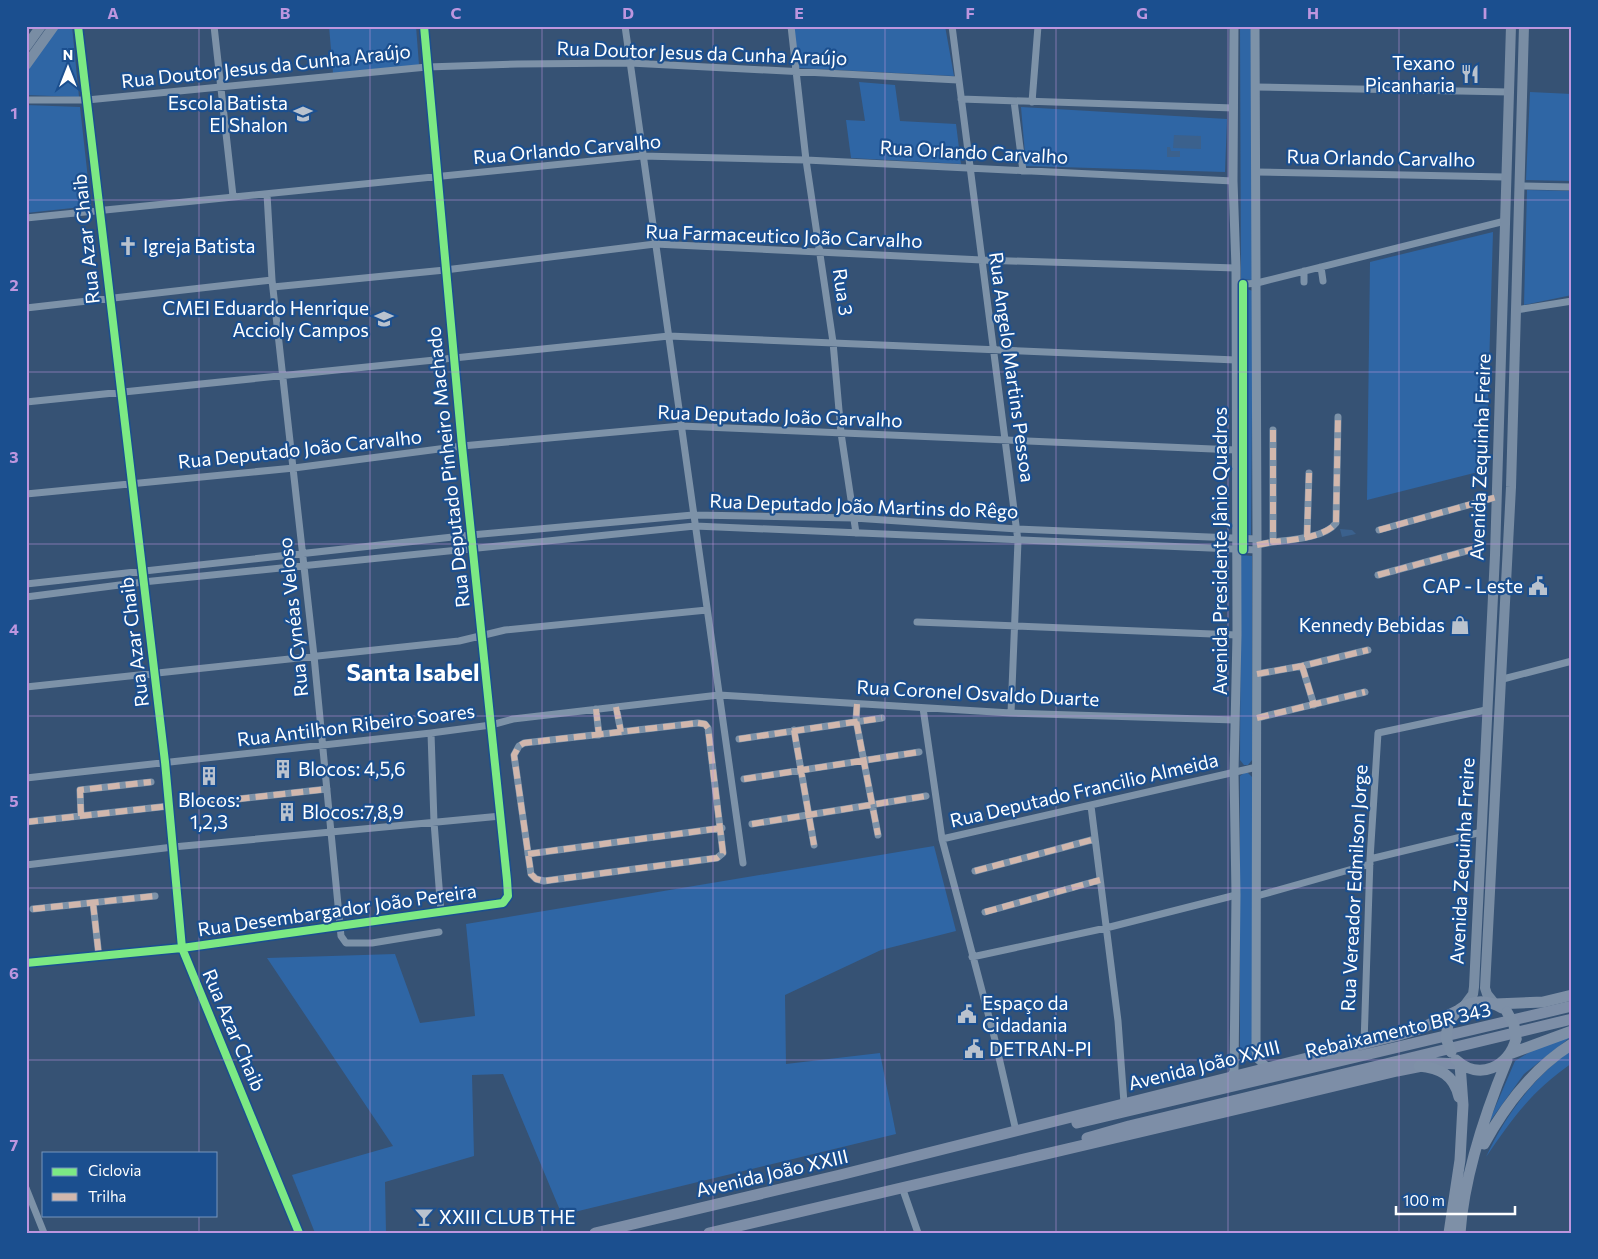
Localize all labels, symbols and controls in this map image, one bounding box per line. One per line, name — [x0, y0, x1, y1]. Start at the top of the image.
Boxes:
text: A — [107, 3, 119, 22]
text: B — [280, 3, 291, 22]
text: C — [451, 3, 462, 22]
text: D — [622, 3, 634, 22]
text: E — [794, 3, 804, 22]
text: F — [965, 3, 975, 22]
text: G — [1136, 3, 1148, 22]
text: H — [1307, 3, 1319, 22]
text: I — [1482, 3, 1488, 22]
street label: Rua Doutor Jesus da Cunha Araújo — [556, 36, 848, 69]
street label: Rua Doutor Jesus da Cunha Araújo — [120, 39, 412, 92]
north arrow — [42, 42, 92, 92]
text: N — [63, 46, 73, 63]
place label: Texano Picanharia — [1365, 51, 1455, 96]
restaurant icon: Texano Picanharia — [1459, 63, 1481, 85]
place label: Escola Batista El Shalon — [168, 91, 288, 136]
text: 1 — [10, 103, 18, 122]
school or university icon: Escola Batista El Shalon — [292, 103, 314, 125]
street label: Rua Orlando Carvalho — [472, 129, 662, 168]
street label: Rua Orlando Carvalho — [879, 135, 1069, 168]
street label: Rua Orlando Carvalho — [1286, 144, 1476, 171]
street label: Rua Azar Chaib — [67, 173, 104, 305]
street label: Rua Farmaceutico João Carvalho — [645, 219, 923, 252]
place label: Igreja Batista — [143, 234, 256, 257]
church icon: Igreja Batista — [117, 235, 139, 257]
street label: Rua Angelo Martins Pessoa — [985, 250, 1040, 484]
street label: Rua 3 — [829, 267, 858, 317]
text: 2 — [9, 275, 19, 294]
place label: CMEI Eduardo Henrique Accioly Campos — [162, 296, 369, 341]
school or university icon: CMEI Eduardo Henrique Accioly Campos — [373, 308, 395, 330]
street label: Rua Deputado Pinheiro Machado — [421, 325, 474, 609]
street label: Avenida Zequinha Freire — [1464, 353, 1495, 561]
street label: Rua Deputado João Carvalho — [657, 400, 903, 431]
street label: Avenida Presidente Jânio Quadros — [1208, 407, 1231, 695]
street label: Rua Deputado João Carvalho — [177, 424, 423, 473]
text: 3 — [9, 447, 19, 466]
street label: Rua Deputado João Martins do Rêgo — [709, 489, 1019, 522]
street label: Rua Cynéas Veloso — [273, 536, 312, 698]
place label: CAP - Leste — [1422, 574, 1523, 597]
public building icon: CAP - Leste — [1527, 575, 1549, 597]
street label: Rua Azar Chaib — [114, 576, 153, 708]
place label: Kennedy Bebidas — [1299, 613, 1445, 636]
shop icon: Kennedy Bebidas — [1449, 614, 1471, 636]
text: 4 — [9, 619, 19, 638]
district label: Santa Isabel — [346, 657, 480, 686]
street label: Rua Coronel Osvaldo Duarte — [856, 675, 1100, 710]
street label: Rua Antilhon Ribeiro Soares — [236, 698, 476, 751]
street label: Rua Deputado Francilio Almeida — [948, 747, 1220, 832]
place label: Blocos: 4,5,6 — [298, 757, 406, 780]
street label: Avenida Zequinha Freire — [1445, 757, 1478, 965]
building icon: Blocos: 4,5,6 — [272, 758, 294, 780]
street label: Rua Vereador Edmilson Jorge — [1336, 764, 1371, 1012]
building icon: Blocos: 1,2,3 — [198, 765, 220, 787]
place label: Blocos: 1,2,3 — [178, 788, 240, 833]
text: 5 — [9, 791, 19, 810]
place label: Blocos:7,8,9 — [302, 800, 404, 823]
building icon: Blocos:7,8,9 — [276, 801, 298, 823]
street label: Rua Desembargador João Pereira — [196, 879, 478, 940]
text: 6 — [9, 963, 19, 982]
street label: Rua Azar Chaib — [198, 965, 271, 1094]
place label: Espaço da Cidadania — [982, 991, 1068, 1036]
street label: Rebaixamento BR 343 — [1303, 997, 1493, 1062]
public building icon: Espaço da Cidadania — [956, 1003, 978, 1025]
street label: Avenida João XXIII — [1126, 1035, 1282, 1094]
place label: DETRAN-PI — [989, 1037, 1092, 1060]
public building icon: DETRAN-PI — [963, 1038, 985, 1060]
text: 7 — [10, 1135, 19, 1154]
street label: Avenida João XXIII — [694, 1144, 850, 1201]
legend — [42, 1152, 218, 1216]
text: Ciclovia — [88, 1161, 141, 1179]
scale bar — [1396, 1184, 1514, 1216]
text: Trilha — [88, 1187, 126, 1205]
text: 100 m — [1403, 1191, 1445, 1209]
place label: XXIII CLUB THE — [439, 1205, 576, 1228]
bar icon: XXIII CLUB THE — [413, 1206, 435, 1228]

